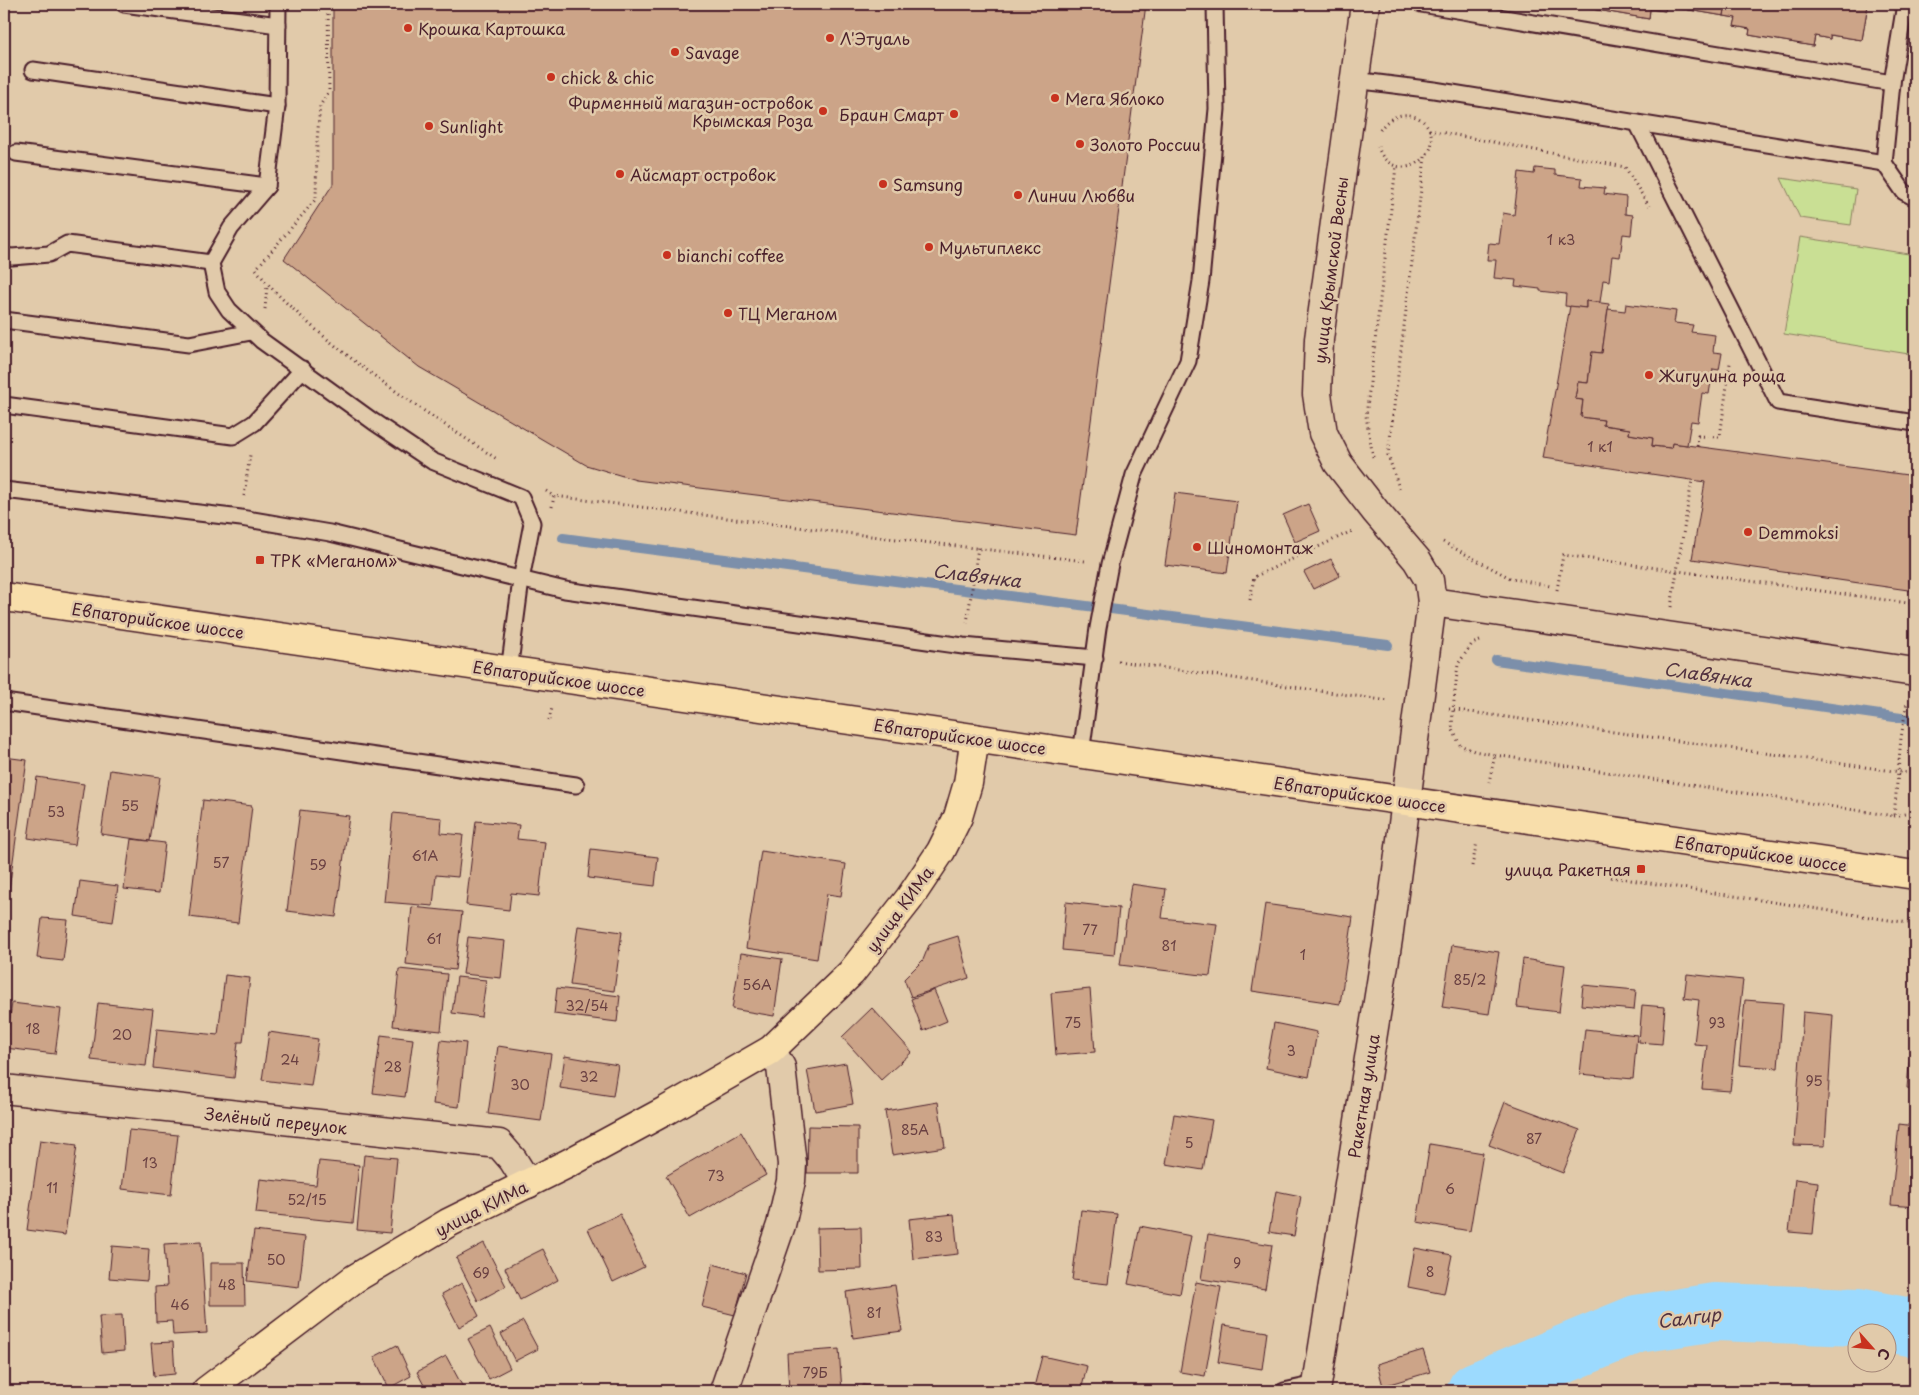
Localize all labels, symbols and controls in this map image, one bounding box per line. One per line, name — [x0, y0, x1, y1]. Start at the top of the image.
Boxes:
place label: Крошка Картошка — [418, 16, 565, 40]
marker: Крошка Картошка — [402, 22, 414, 34]
place label: Л'Этуаль — [840, 26, 910, 50]
marker: Л'Этуаль — [824, 32, 836, 44]
place label: Savage — [685, 40, 740, 64]
marker: Savage — [669, 46, 681, 58]
place label: chick & chic — [561, 65, 654, 89]
marker: chick & chic — [545, 71, 557, 83]
place label: Мега Яблоко — [1065, 86, 1165, 110]
place label: Фирменный магазин-островок Крымская Роза — [568, 90, 813, 132]
marker: Мега Яблоко — [1049, 92, 1061, 104]
place label: Браин Смарт — [839, 102, 944, 126]
marker: Фирменный магазин-островок Крымская Роза — [817, 105, 829, 117]
marker: Браин Смарт — [948, 108, 960, 120]
place label: Sunlight — [439, 114, 504, 138]
marker: Sunlight — [423, 120, 435, 132]
place label: Золото России — [1090, 132, 1201, 156]
marker: Золото России — [1074, 138, 1086, 150]
place label: Айсмарт островок — [630, 162, 776, 186]
marker: Айсмарт островок — [614, 168, 626, 180]
place label: Samsung — [893, 172, 963, 196]
street label: улица Крымской Весны — [1307, 175, 1353, 365]
marker: Samsung — [877, 178, 889, 190]
place label: Линии Любви — [1028, 183, 1135, 207]
marker: Линии Любви — [1012, 189, 1024, 201]
house number: 1 к3 — [1547, 229, 1575, 250]
place label: Мультиплекс — [939, 235, 1041, 259]
marker: Мультиплекс — [923, 241, 935, 253]
place label: bianchi coffee — [677, 243, 785, 267]
marker: bianchi coffee — [661, 249, 673, 261]
place label: ТЦ Меганом — [738, 301, 838, 325]
marker: ТЦ Меганом — [722, 307, 734, 319]
place label: Жигулина роща — [1658, 363, 1786, 387]
marker: Жигулина роща — [1643, 369, 1655, 381]
house number: 1 к1 — [1587, 436, 1613, 457]
place label: Demmoksi — [1758, 520, 1839, 544]
marker: Demmoksi — [1742, 526, 1754, 538]
place label: Шиномонтаж — [1207, 535, 1313, 559]
marker: Шиномонтаж — [1191, 541, 1203, 553]
place label: ТРК «Меганом» — [270, 548, 397, 572]
marker: ТРК «Меганом» — [254, 554, 266, 566]
water label: Славянка — [931, 556, 1023, 594]
street label: Евпаторийское шоссе — [70, 596, 246, 644]
street label: Евпаторийское шоссе — [471, 654, 647, 702]
water label: Славянка — [1662, 654, 1755, 694]
street label: Евпаторийское шоссе — [872, 712, 1048, 760]
street label: Евпаторийское шоссе — [1272, 770, 1448, 818]
house number: 55 — [121, 795, 139, 816]
house number: 53 — [47, 801, 65, 822]
street label: Евпаторийское шоссе — [1673, 829, 1849, 877]
house number: 61А — [412, 845, 438, 866]
house number: 57 — [213, 852, 229, 873]
house number: 59 — [309, 854, 327, 875]
place label: улица Ракетная — [1504, 857, 1631, 881]
street label: улица КИМа — [860, 861, 938, 957]
marker: улица Ракетная — [1635, 863, 1647, 875]
house number: 77 — [1082, 919, 1098, 940]
house number: 61 — [426, 928, 442, 949]
house number: 81 — [1162, 935, 1176, 956]
house number: 1 — [1300, 944, 1306, 965]
house number: 85/2 — [1454, 969, 1486, 990]
house number: 56А — [742, 974, 772, 995]
house number: 32/54 — [566, 995, 608, 1016]
house number: 75 — [1065, 1012, 1081, 1033]
house number: 93 — [1708, 1012, 1726, 1033]
house number: 18 — [25, 1018, 41, 1039]
house number: 20 — [112, 1024, 132, 1045]
street label: Ракетная улица — [1341, 1032, 1385, 1160]
house number: 3 — [1286, 1040, 1296, 1061]
house number: 24 — [281, 1049, 299, 1070]
house number: 28 — [384, 1056, 402, 1077]
house number: 32 — [580, 1066, 598, 1087]
house number: 95 — [1805, 1070, 1823, 1091]
house number: 30 — [510, 1074, 530, 1095]
street label: Зелёный переулок — [204, 1101, 349, 1139]
house number: 85А — [901, 1119, 929, 1140]
house number: 87 — [1526, 1128, 1542, 1149]
house number: 5 — [1184, 1132, 1194, 1153]
house number: 13 — [142, 1152, 158, 1173]
house number: 73 — [708, 1165, 724, 1186]
street label: улица КИМа — [431, 1174, 531, 1242]
house number: 11 — [46, 1177, 58, 1198]
house number: 6 — [1445, 1178, 1455, 1199]
house number: 52/15 — [287, 1189, 327, 1210]
house number: 83 — [925, 1226, 943, 1247]
house number: 50 — [266, 1249, 286, 1270]
house number: 9 — [1233, 1252, 1241, 1273]
house number: 8 — [1426, 1261, 1434, 1282]
house number: 69 — [472, 1262, 490, 1283]
house number: 48 — [218, 1274, 236, 1295]
house number: 46 — [170, 1294, 190, 1315]
water label: Салгир — [1656, 1300, 1723, 1334]
house number: 81 — [867, 1302, 881, 1323]
north arrow — [1846, 1322, 1896, 1372]
text: С — [1872, 1345, 1896, 1364]
house number: 79Б — [802, 1362, 828, 1383]

